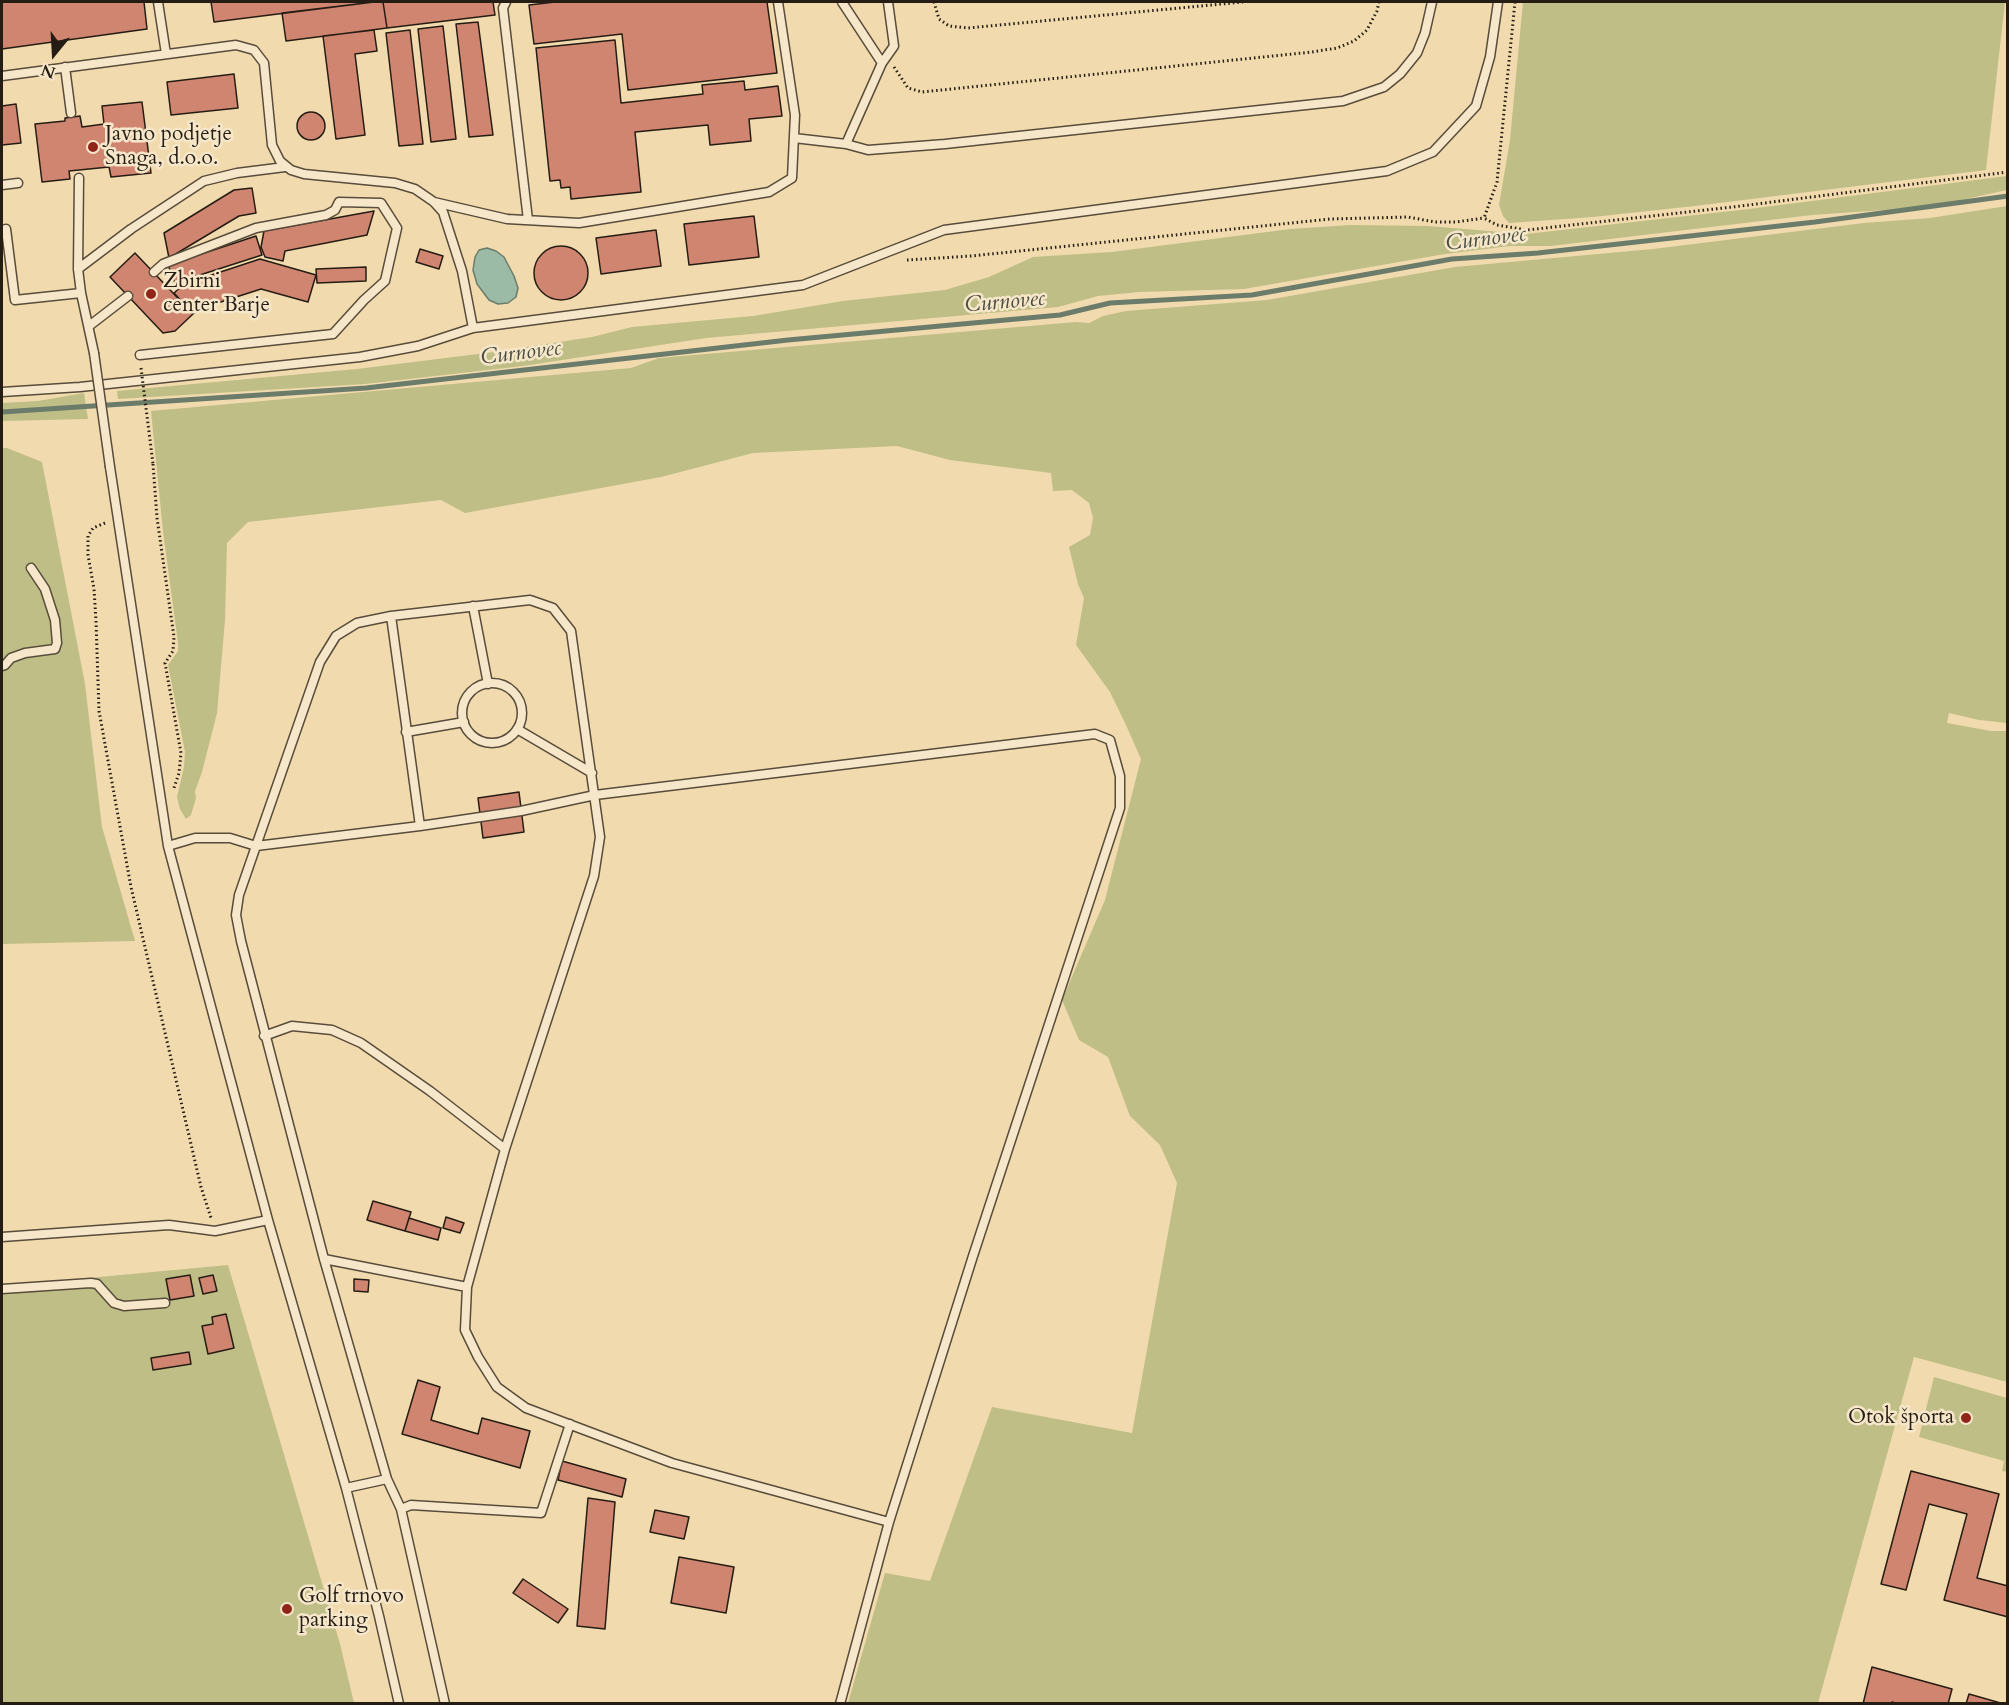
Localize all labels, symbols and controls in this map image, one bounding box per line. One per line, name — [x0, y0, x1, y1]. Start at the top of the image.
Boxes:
north arrow — [24, 24, 84, 84]
text: N — [38, 59, 58, 84]
place label: Javno podjetje Snaga, d.o.o. — [105, 122, 232, 172]
marker: Javno podjetje Snaga, d.o.o. — [86, 140, 100, 154]
water label: Curnovec — [1444, 222, 1528, 258]
place label: Zbirni center Barje — [163, 269, 270, 319]
water label: Curnovec — [964, 286, 1046, 320]
marker: Zbirni center Barje — [144, 287, 158, 301]
water label: Curnovec — [479, 336, 563, 372]
place label: Otok športa — [1848, 1405, 1954, 1431]
marker: Otok športa — [1959, 1411, 1973, 1425]
place label: Golf trnovo parking — [299, 1584, 404, 1634]
marker: Golf trnovo parking — [280, 1602, 294, 1616]

